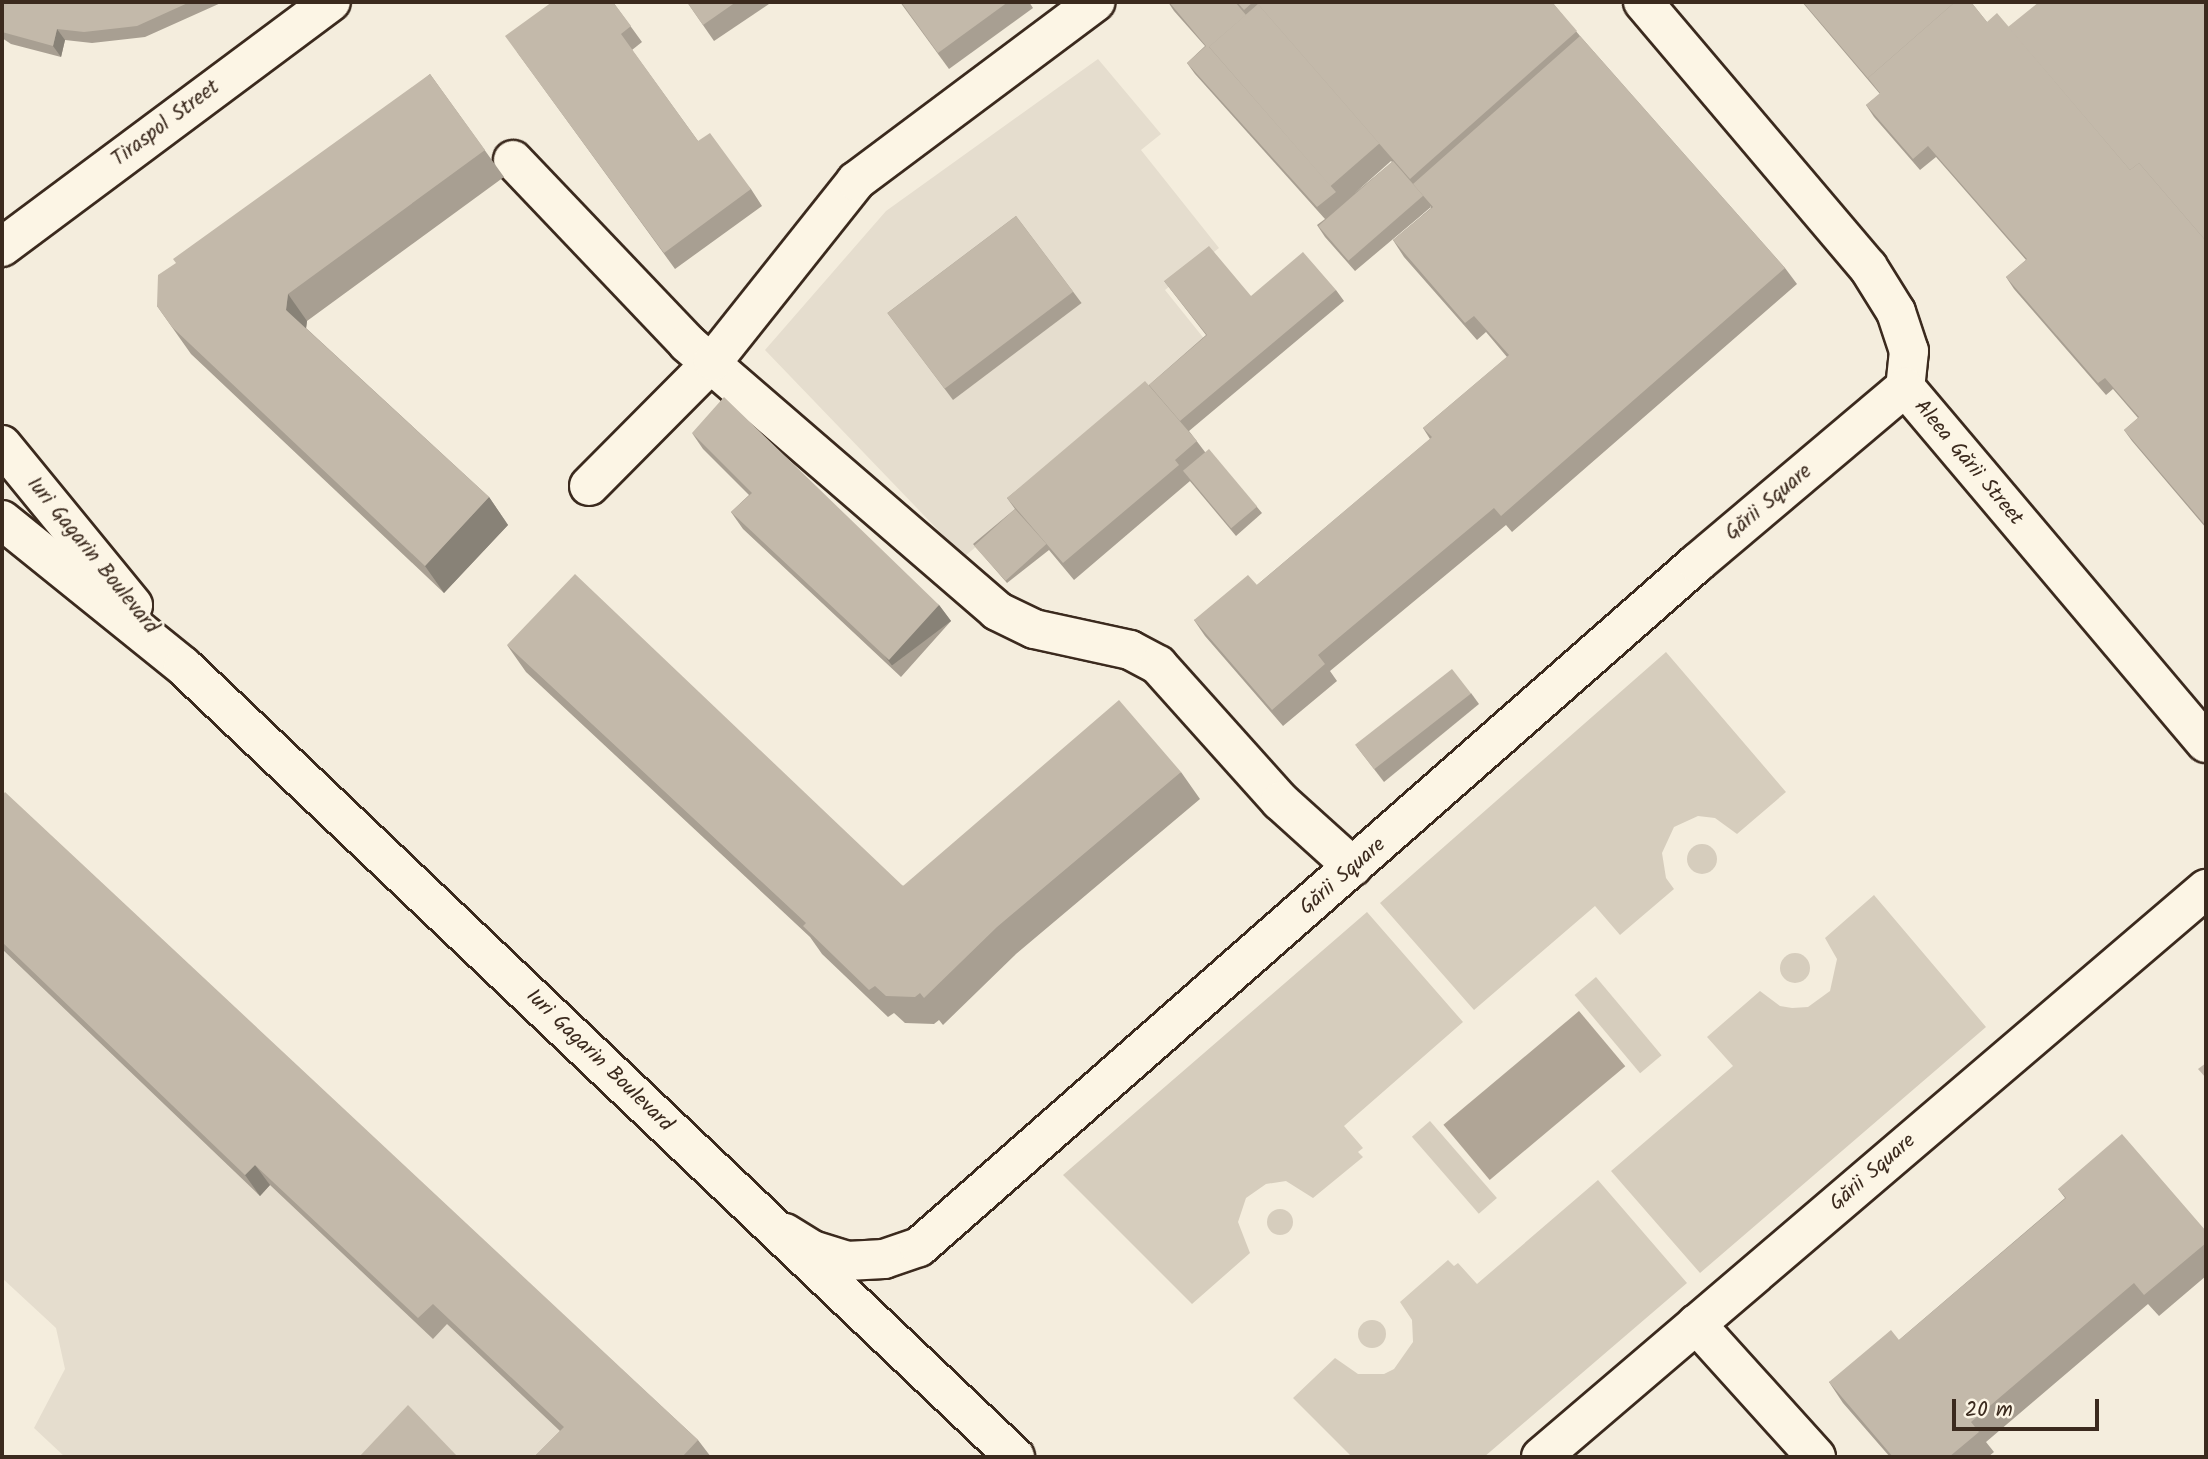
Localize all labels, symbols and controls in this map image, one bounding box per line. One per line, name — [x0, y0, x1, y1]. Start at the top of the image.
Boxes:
street label: Tiraspol Street — [107, 75, 225, 173]
street label: Aleea Gării Street — [1908, 395, 2028, 531]
street label: Gării Square — [1720, 459, 1818, 547]
street label: Iuri Gagarin Boulevard — [21, 472, 163, 640]
street label: Gării Square — [1295, 833, 1391, 921]
street label: Iuri Gagarin Boulevard — [520, 984, 678, 1138]
street label: Gării Square — [1825, 1129, 1921, 1217]
scale bar — [1956, 1386, 2103, 1430]
text: 20 m — [1965, 1394, 2013, 1427]

